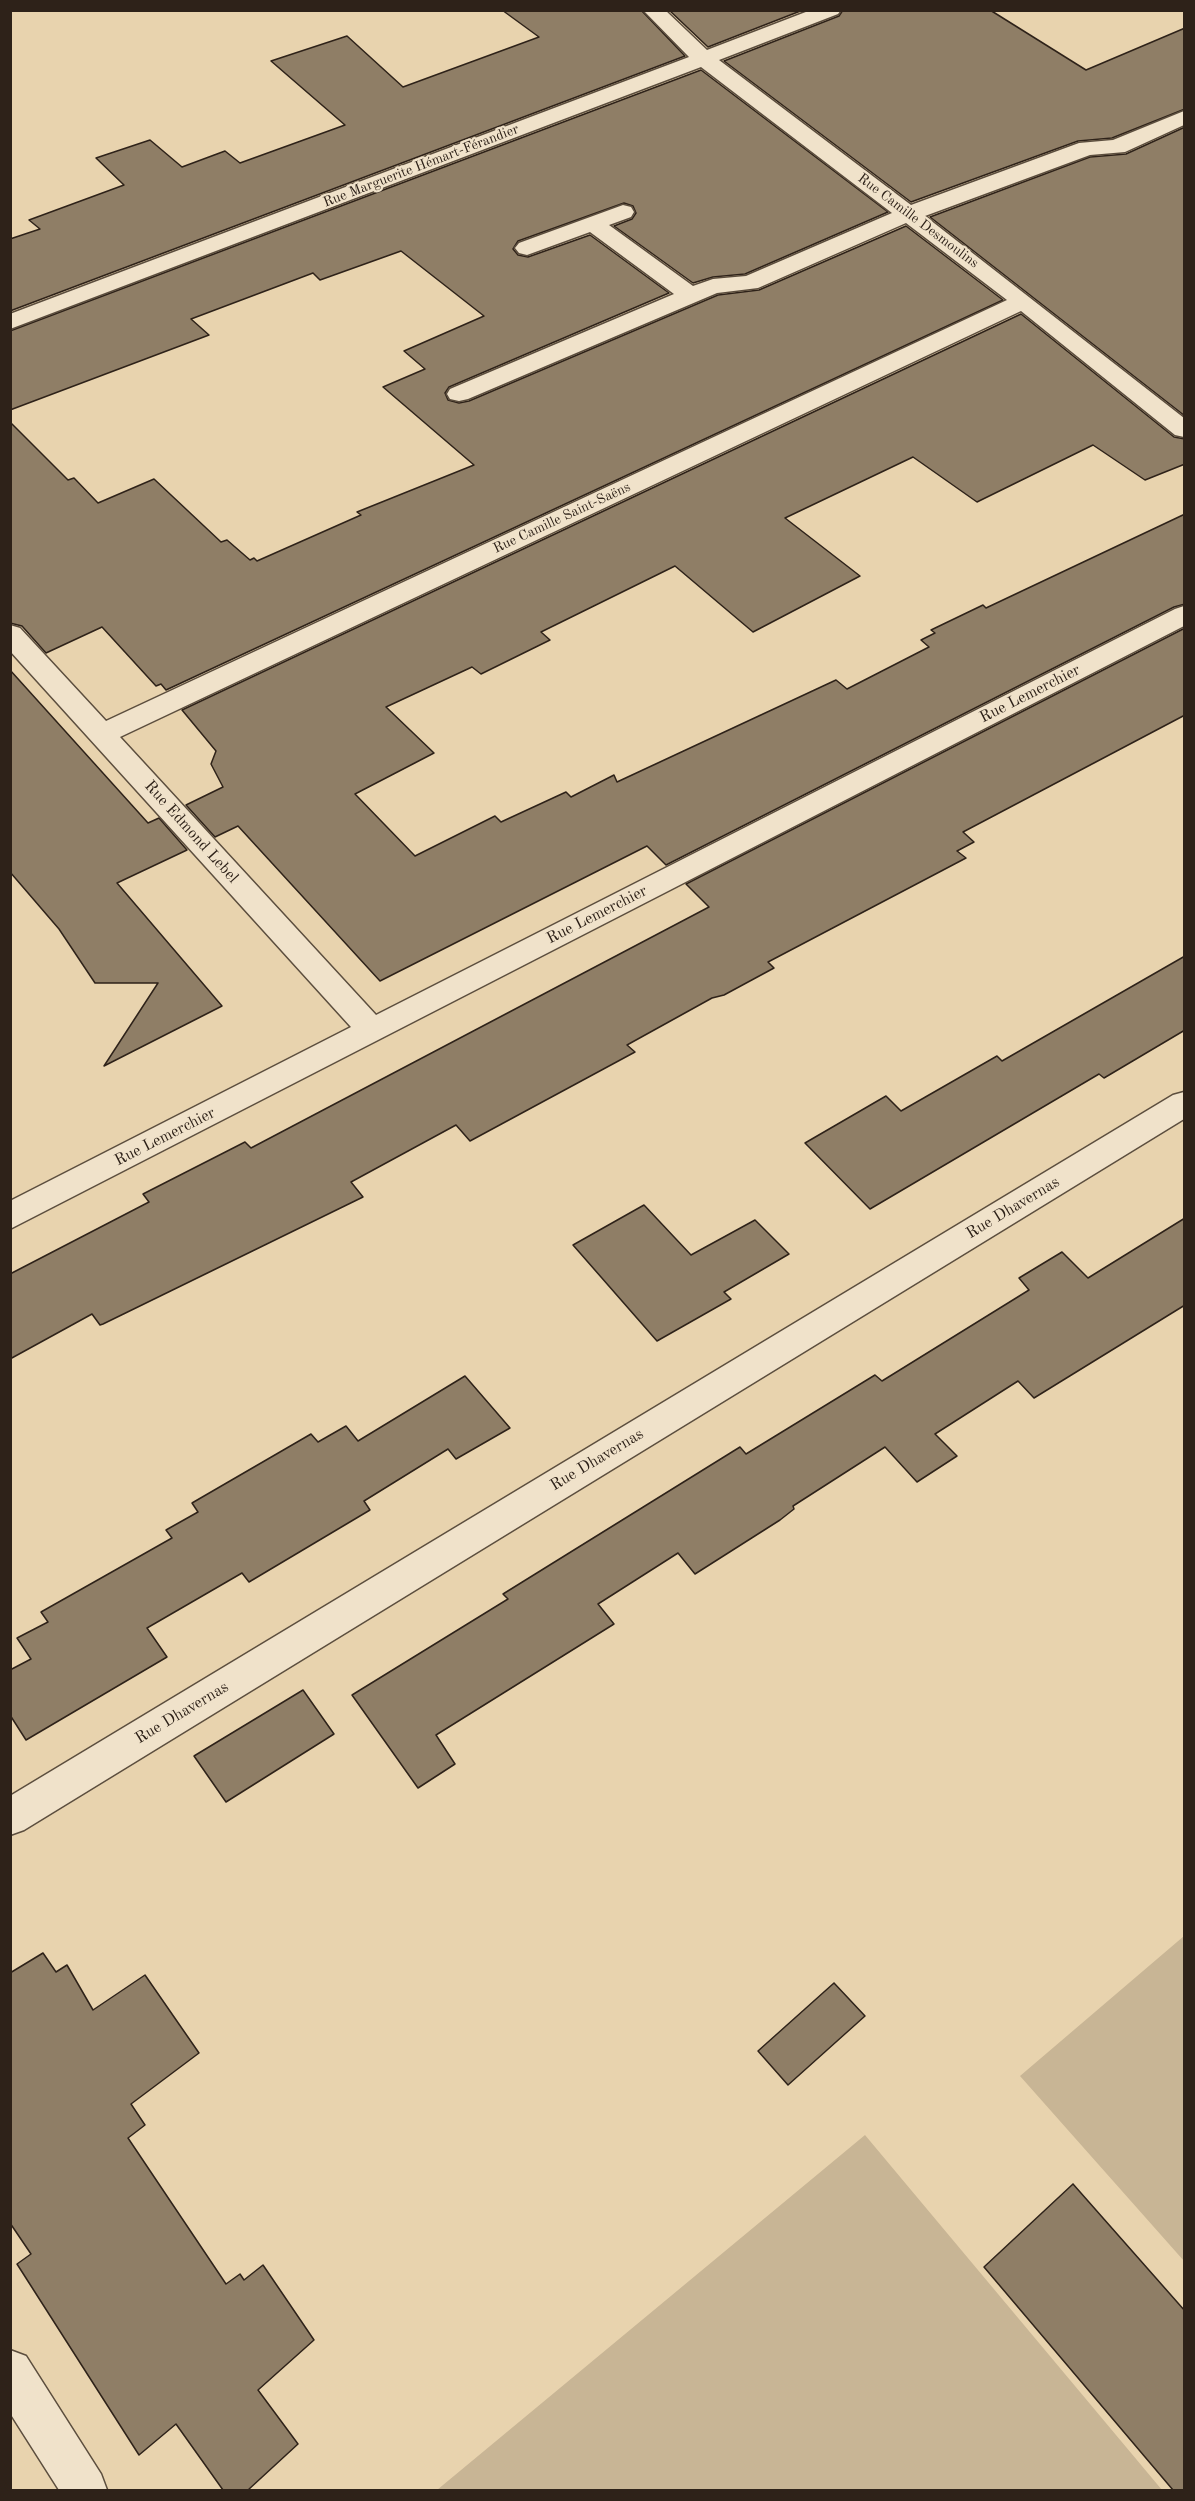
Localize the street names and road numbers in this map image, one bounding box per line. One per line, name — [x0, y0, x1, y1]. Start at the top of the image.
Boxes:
street label: Rue Marguerite Hémart-Férandier — [321, 121, 521, 211]
street label: Rue Camille Desmoulins — [854, 170, 982, 272]
street label: Rue Camille Saint-Saëns — [491, 479, 633, 557]
street label: Rue Lemerchier — [976, 660, 1084, 728]
street label: Rue Edmond Lebel — [140, 777, 242, 887]
street label: Rue Lemerchier — [543, 881, 651, 949]
street label: Rue Lemerchier — [111, 1103, 219, 1171]
street label: Rue Dhavernas — [963, 1173, 1063, 1243]
street label: Rue Dhavernas — [547, 1425, 647, 1495]
street label: Rue Dhavernas — [132, 1678, 232, 1748]

